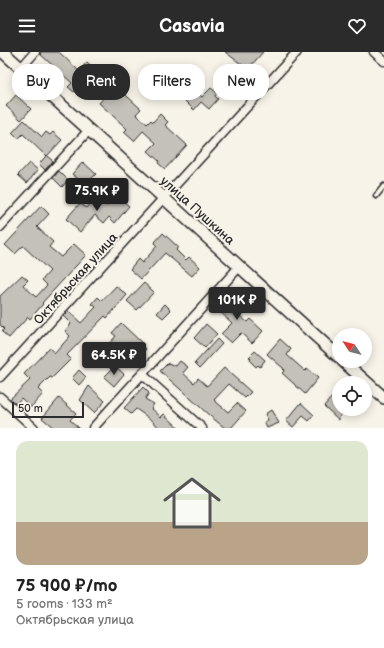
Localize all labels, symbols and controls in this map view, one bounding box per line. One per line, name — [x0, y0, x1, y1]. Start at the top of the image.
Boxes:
icon: menu — [16, 15, 38, 37]
icon: heart — [346, 15, 368, 37]
text: Casavia — [159, 16, 225, 37]
chip: Buy — [12, 64, 64, 100]
chip: Rent — [72, 64, 130, 100]
chip: Filters — [138, 64, 205, 100]
chip: New — [213, 64, 269, 100]
street label: улица Пушкина — [157, 173, 238, 248]
pin: 75.9K ₽ — [60, 178, 134, 212]
text: 75.9K ₽ — [74, 183, 120, 199]
street label: Октябрьская улица — [30, 229, 121, 328]
pin: 101K ₽ — [204, 287, 270, 321]
text: 101K ₽ — [218, 292, 256, 308]
north arrow — [332, 328, 372, 368]
map controls — [332, 328, 372, 416]
pin: 64.5K ₽ — [77, 342, 151, 376]
text: 64.5K ₽ — [91, 347, 137, 363]
button: locate — [332, 376, 372, 416]
scale bar — [12, 400, 84, 419]
text: 50 m — [18, 402, 43, 415]
icon: home — [156, 467, 228, 539]
text: 75 900 ₽/mo — [16, 576, 118, 596]
text: 5 rooms · 133 m² — [16, 596, 113, 612]
text: Октябрьская улица — [16, 612, 134, 628]

